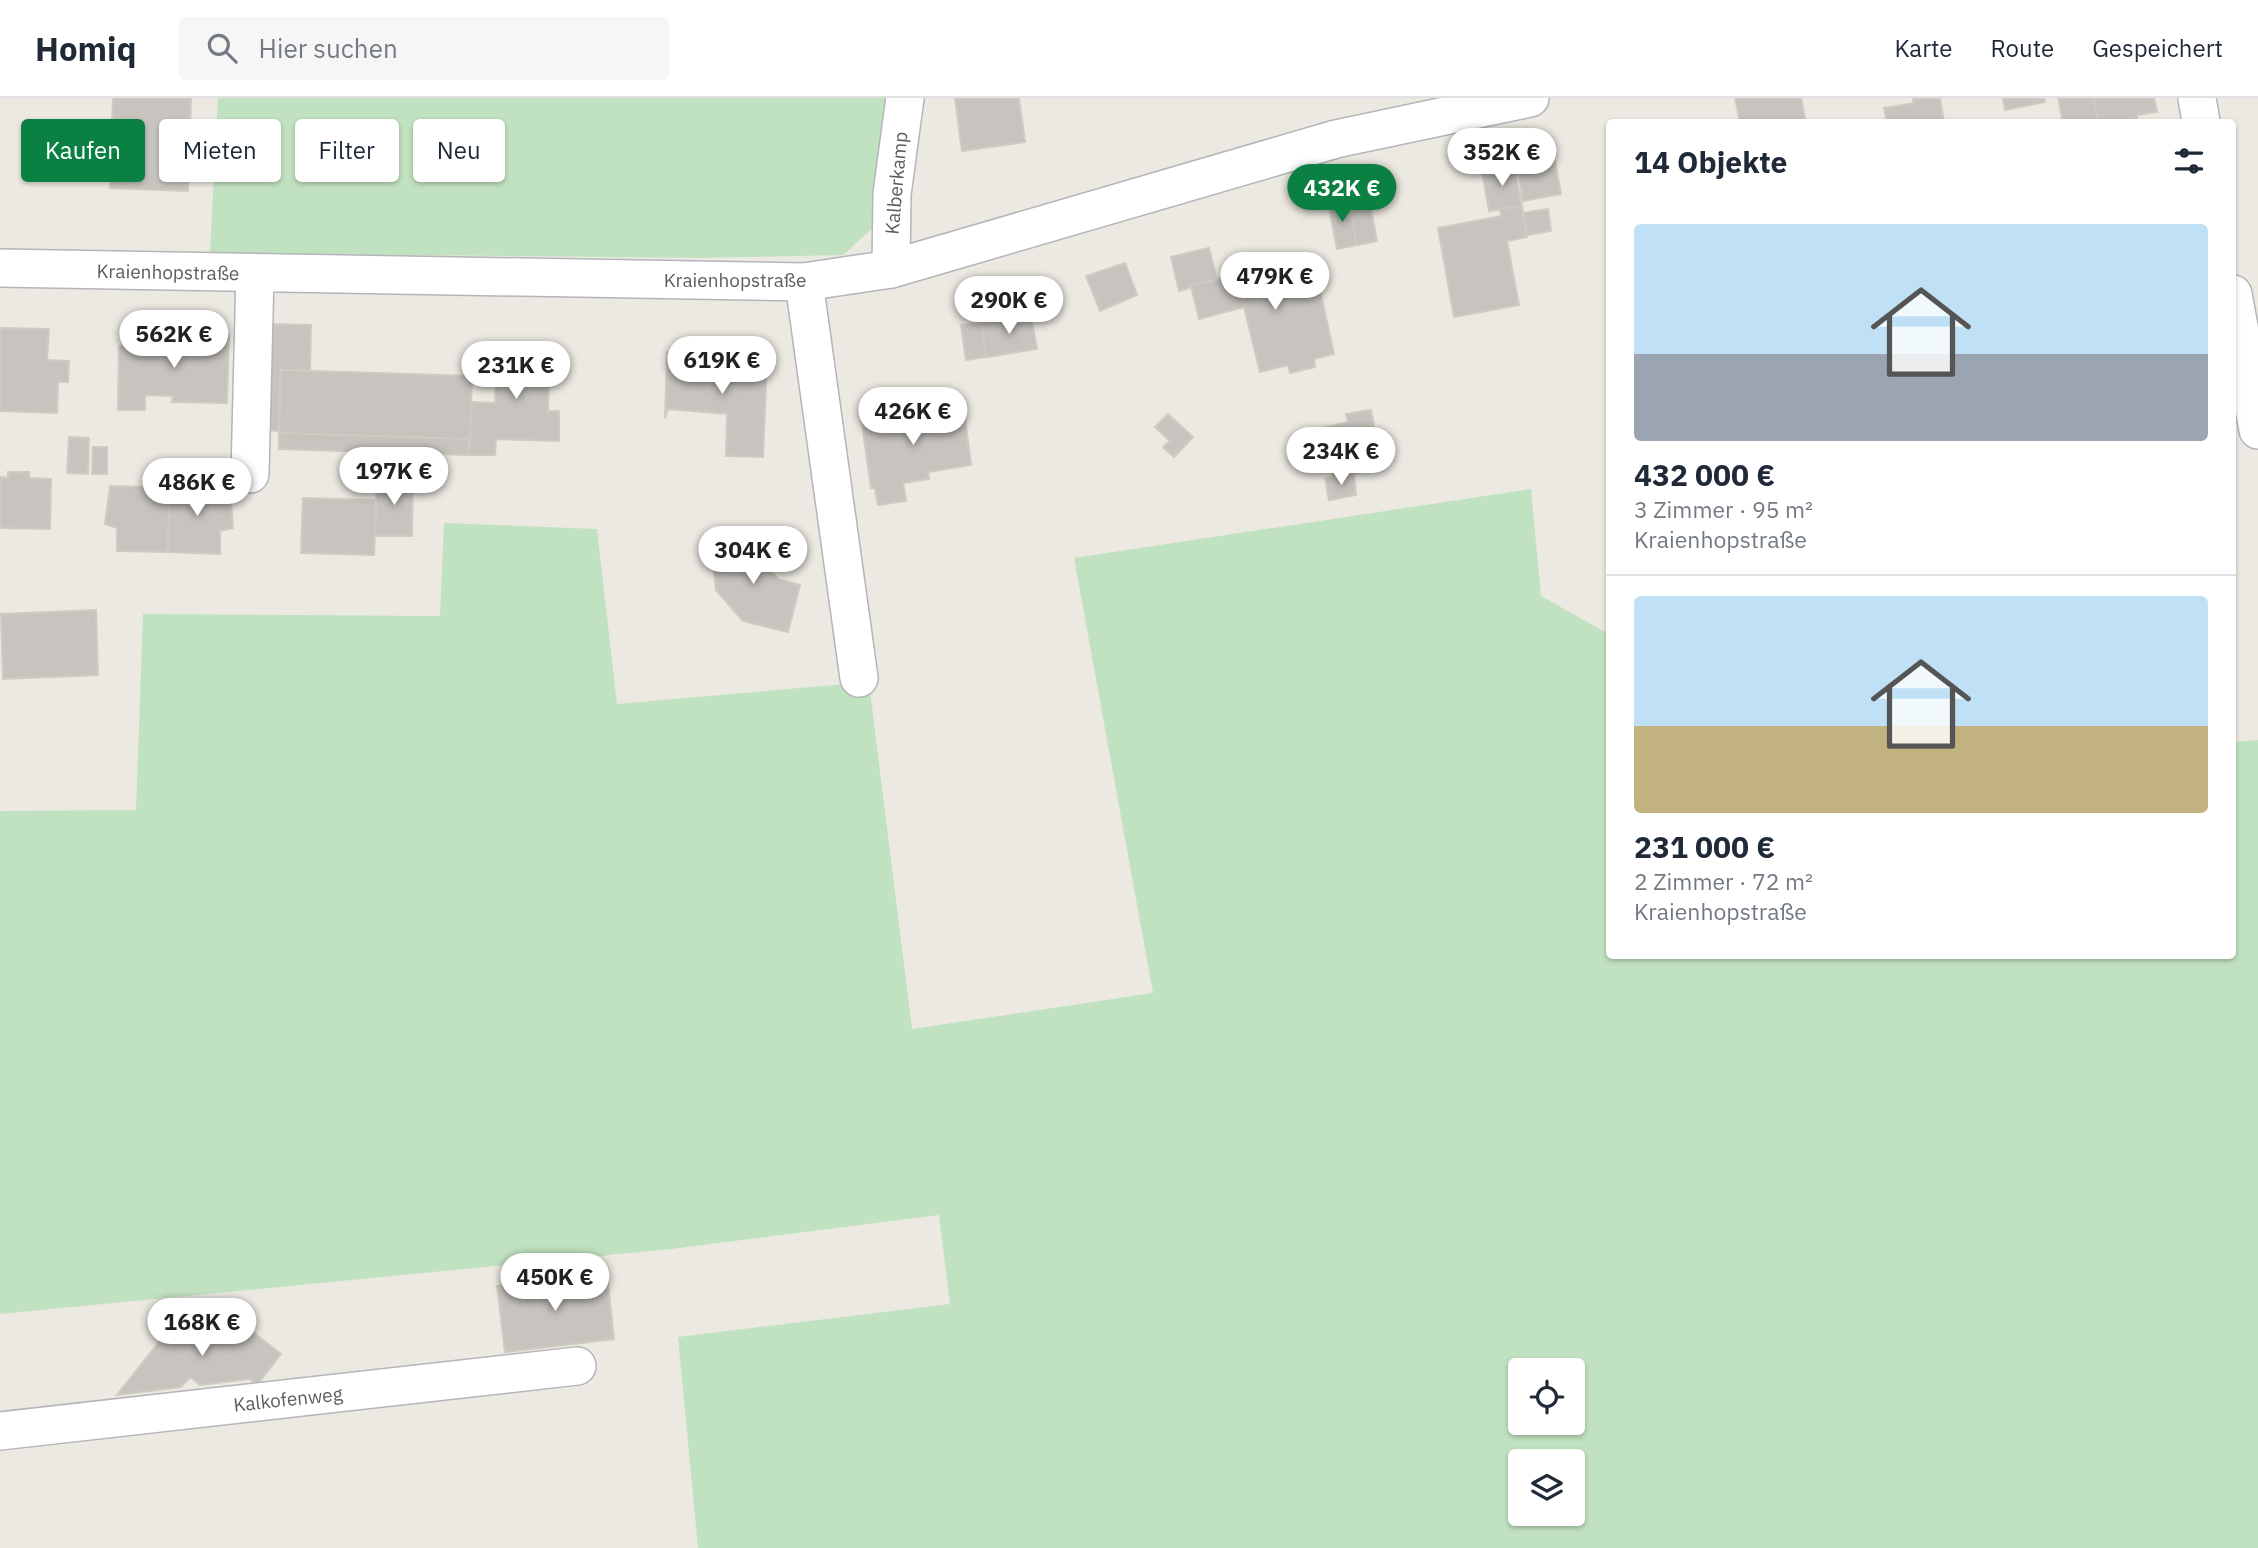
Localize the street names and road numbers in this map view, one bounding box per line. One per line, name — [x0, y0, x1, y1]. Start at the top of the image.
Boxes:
street label: Kalberkamp — [880, 131, 912, 235]
street label: Kraienhopstraße — [96, 259, 240, 285]
street label: Kraienhopstraße — [664, 268, 806, 292]
street label: Kalkofenweg — [232, 1381, 344, 1417]

